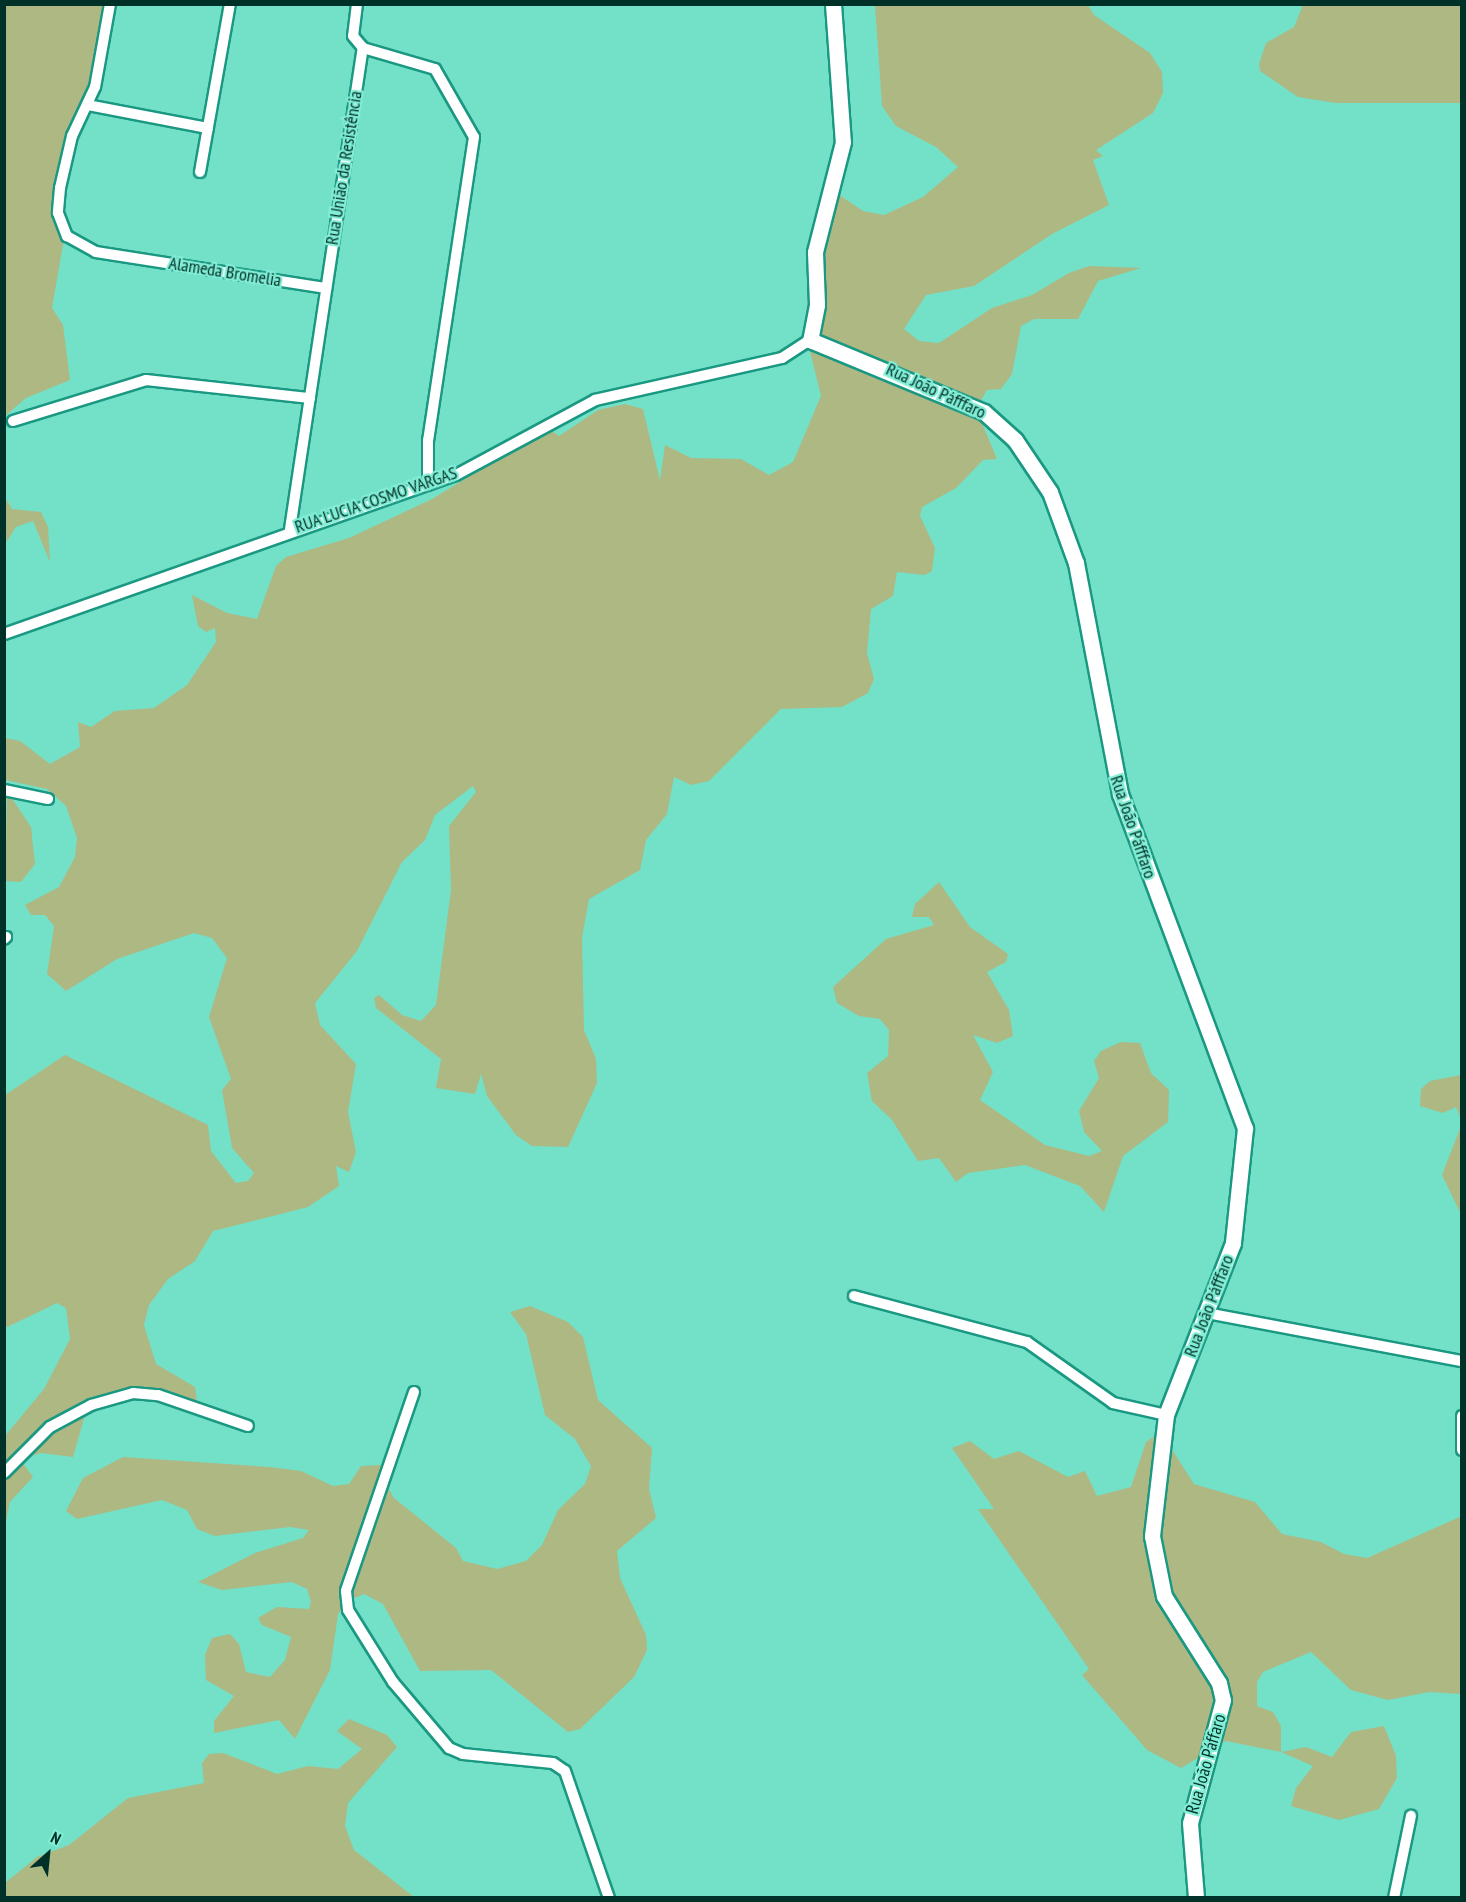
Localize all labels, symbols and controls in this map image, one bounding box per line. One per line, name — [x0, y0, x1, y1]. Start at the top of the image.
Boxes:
street label: Rua União da Resistência — [321, 90, 367, 246]
street label: Alameda Bromelia — [167, 252, 283, 292]
street label: Rua João Páfffaro — [883, 359, 989, 423]
street label: RUA LUCIA COSMO VARGAS — [291, 462, 461, 538]
street label: Rua João Páfffaro — [1105, 773, 1161, 881]
street label: Rua João Páfffaro — [1180, 1252, 1238, 1360]
street label: Rua João Páffaro — [1181, 1712, 1231, 1816]
north arrow — [18, 1824, 78, 1884]
text: N — [48, 1827, 65, 1849]

